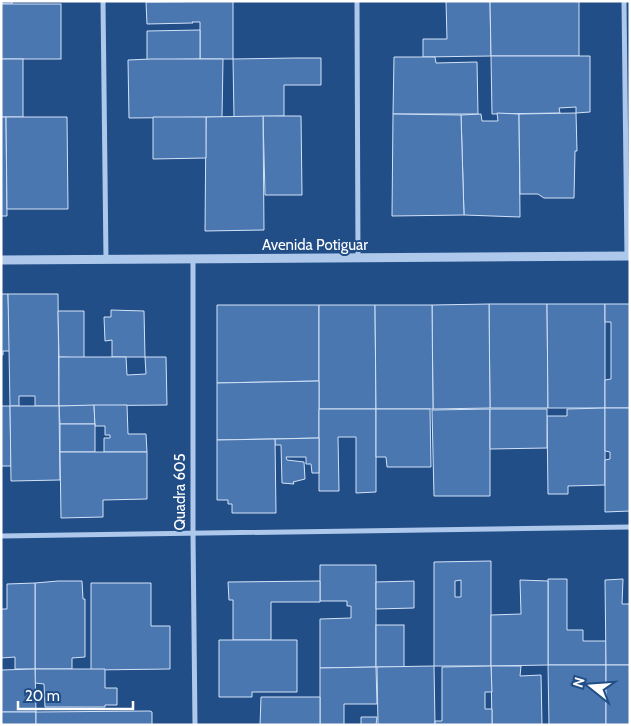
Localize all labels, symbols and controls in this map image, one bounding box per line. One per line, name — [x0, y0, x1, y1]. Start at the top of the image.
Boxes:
street label: Avenida Potiguar — [262, 236, 368, 254]
street label: Quadra 605 — [171, 453, 189, 531]
north arrow — [566, 661, 616, 711]
text: N — [569, 675, 589, 690]
scale bar — [18, 678, 132, 710]
text: 20 m — [25, 687, 60, 705]

